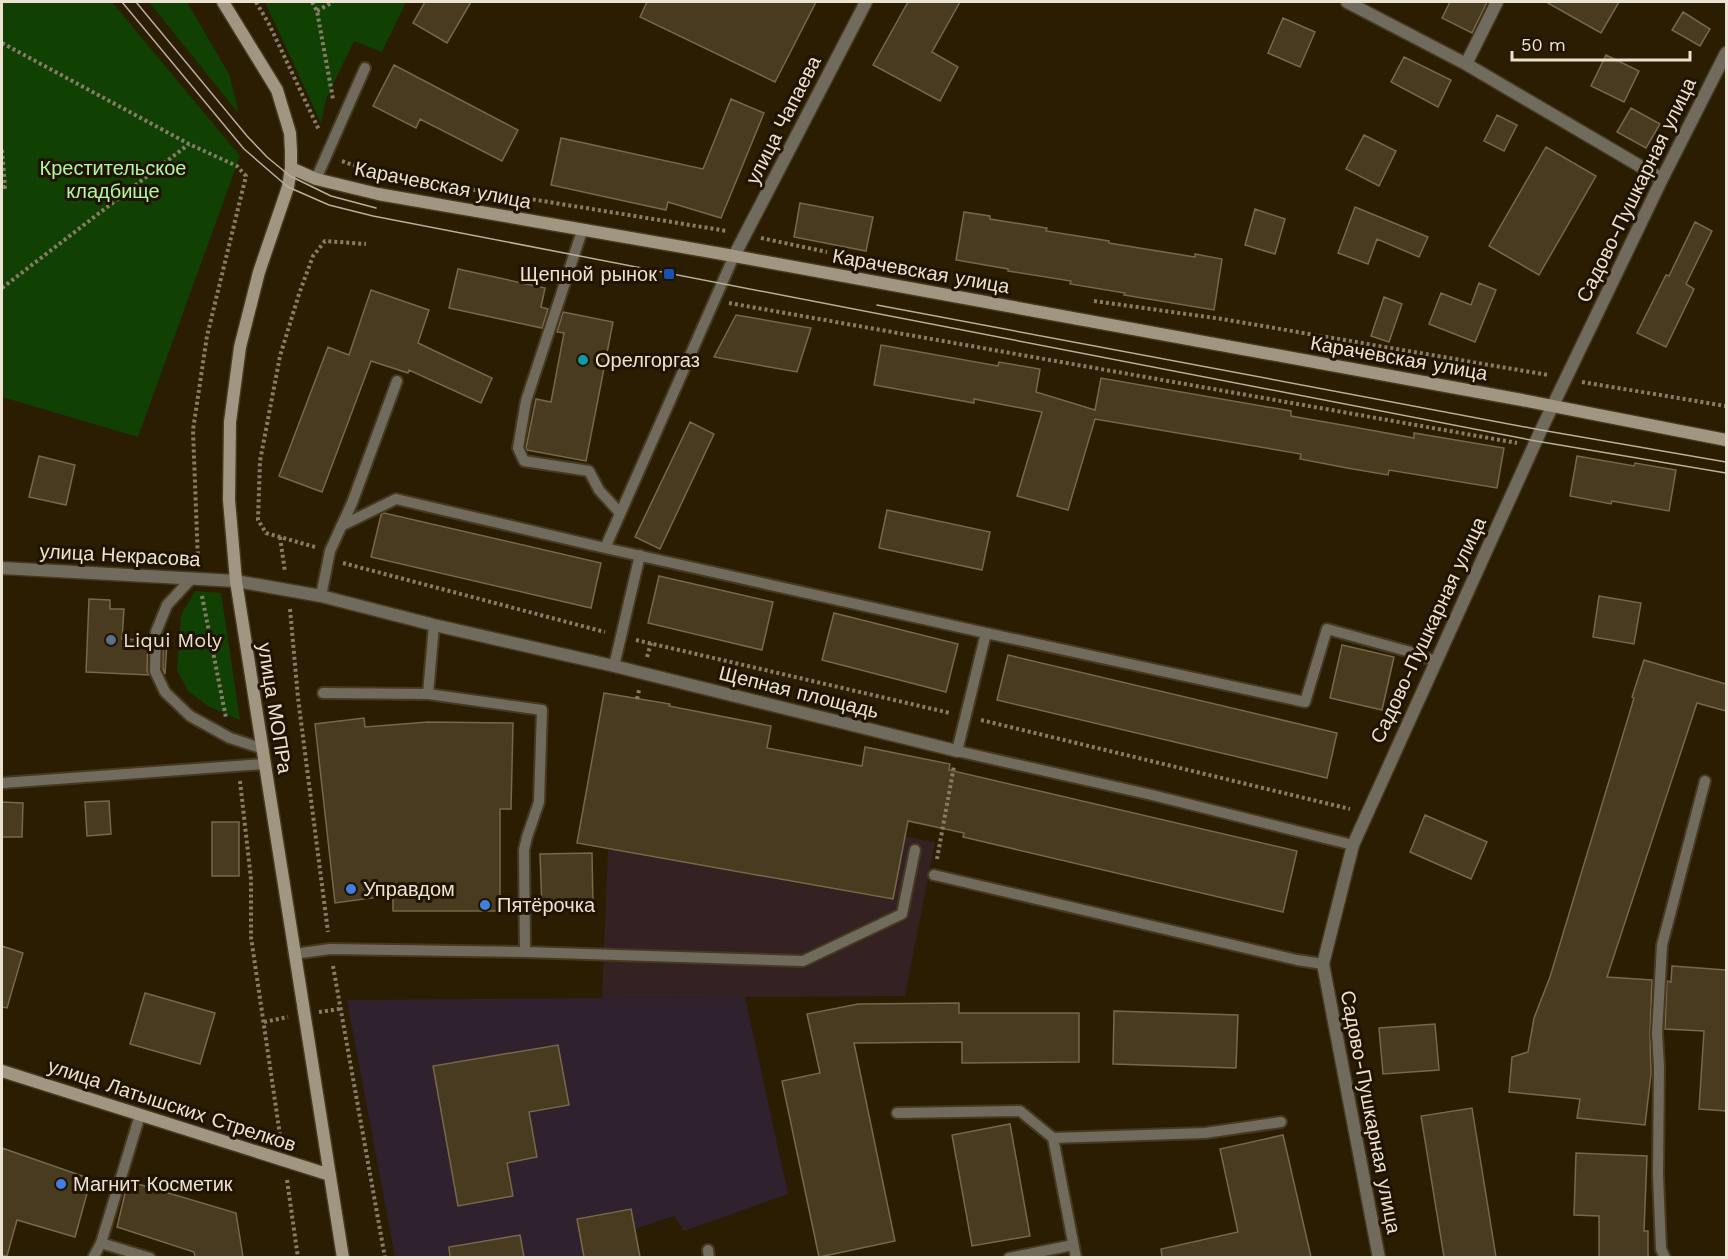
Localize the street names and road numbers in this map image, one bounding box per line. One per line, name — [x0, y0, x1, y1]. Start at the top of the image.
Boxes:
street label: улица Чапаева — [740, 51, 826, 188]
street label: Садово-Пушкарная улица — [1571, 73, 1701, 306]
street label: Карачевская улица — [353, 156, 534, 214]
street label: Карачевская улица — [831, 244, 1012, 299]
street label: Карачевская улица — [1309, 331, 1490, 386]
street label: Садово-Пушкарная улица — [1365, 512, 1491, 747]
street label: улица Некрасова — [39, 539, 202, 571]
street label: улица МОПРа — [253, 641, 297, 776]
street label: Щепная площадь — [717, 661, 881, 723]
street label: Садово-Пушкарная улица — [1336, 988, 1407, 1236]
street label: улица Латышских Стрелков — [45, 1053, 299, 1157]

